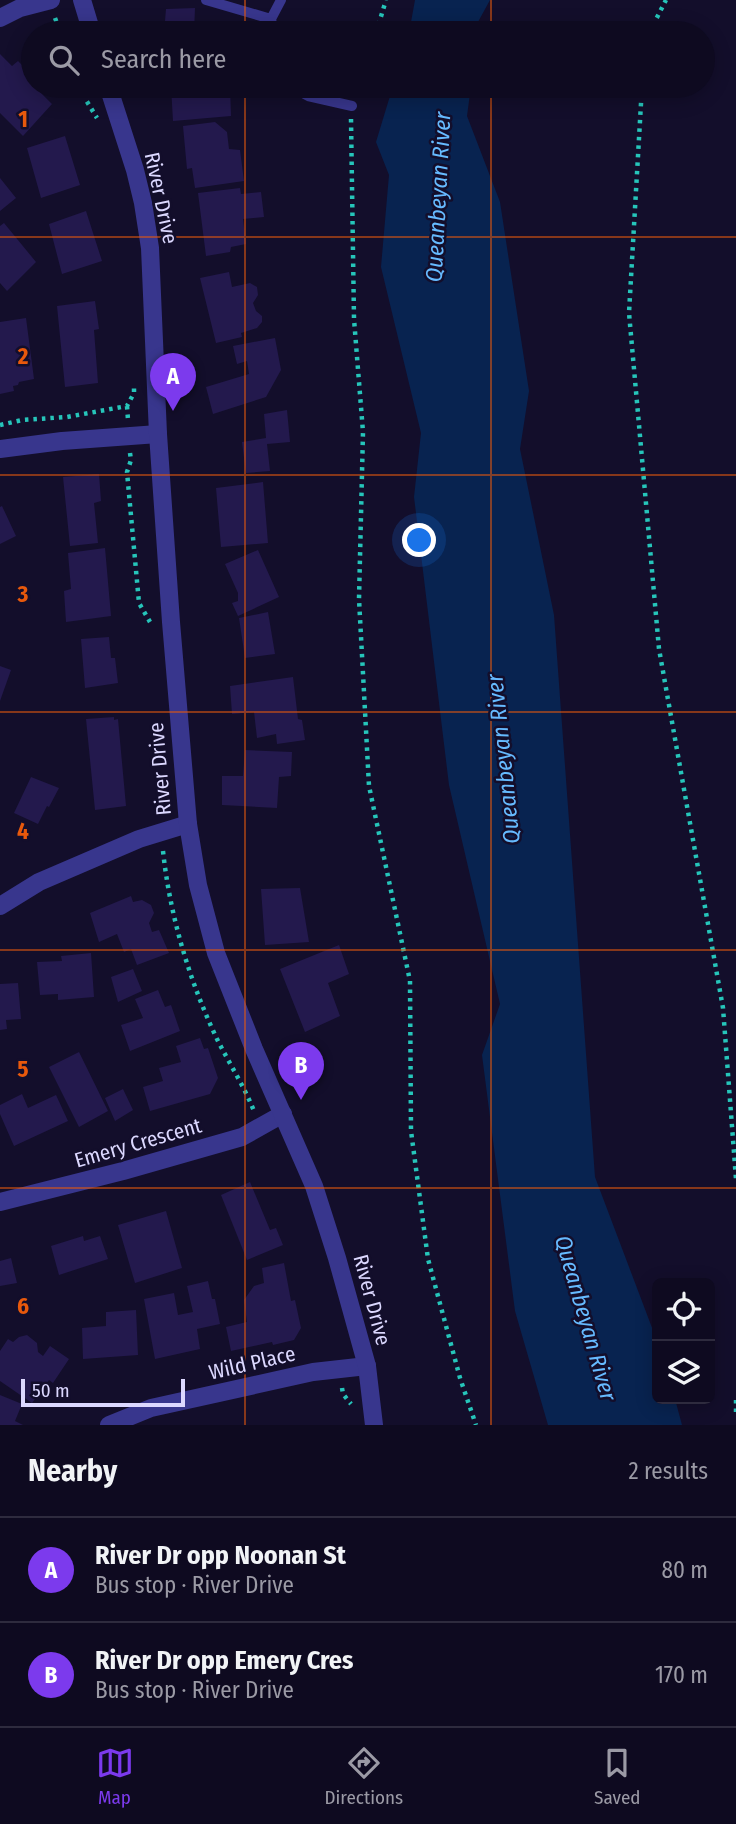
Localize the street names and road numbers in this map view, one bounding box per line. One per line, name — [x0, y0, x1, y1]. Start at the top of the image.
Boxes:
street label: River Drive — [139, 150, 183, 246]
street label: River Drive — [143, 721, 177, 817]
street label: Emery Crescent — [71, 1112, 205, 1174]
street label: River Drive — [347, 1252, 397, 1348]
street label: Wild Place — [206, 1340, 298, 1386]

